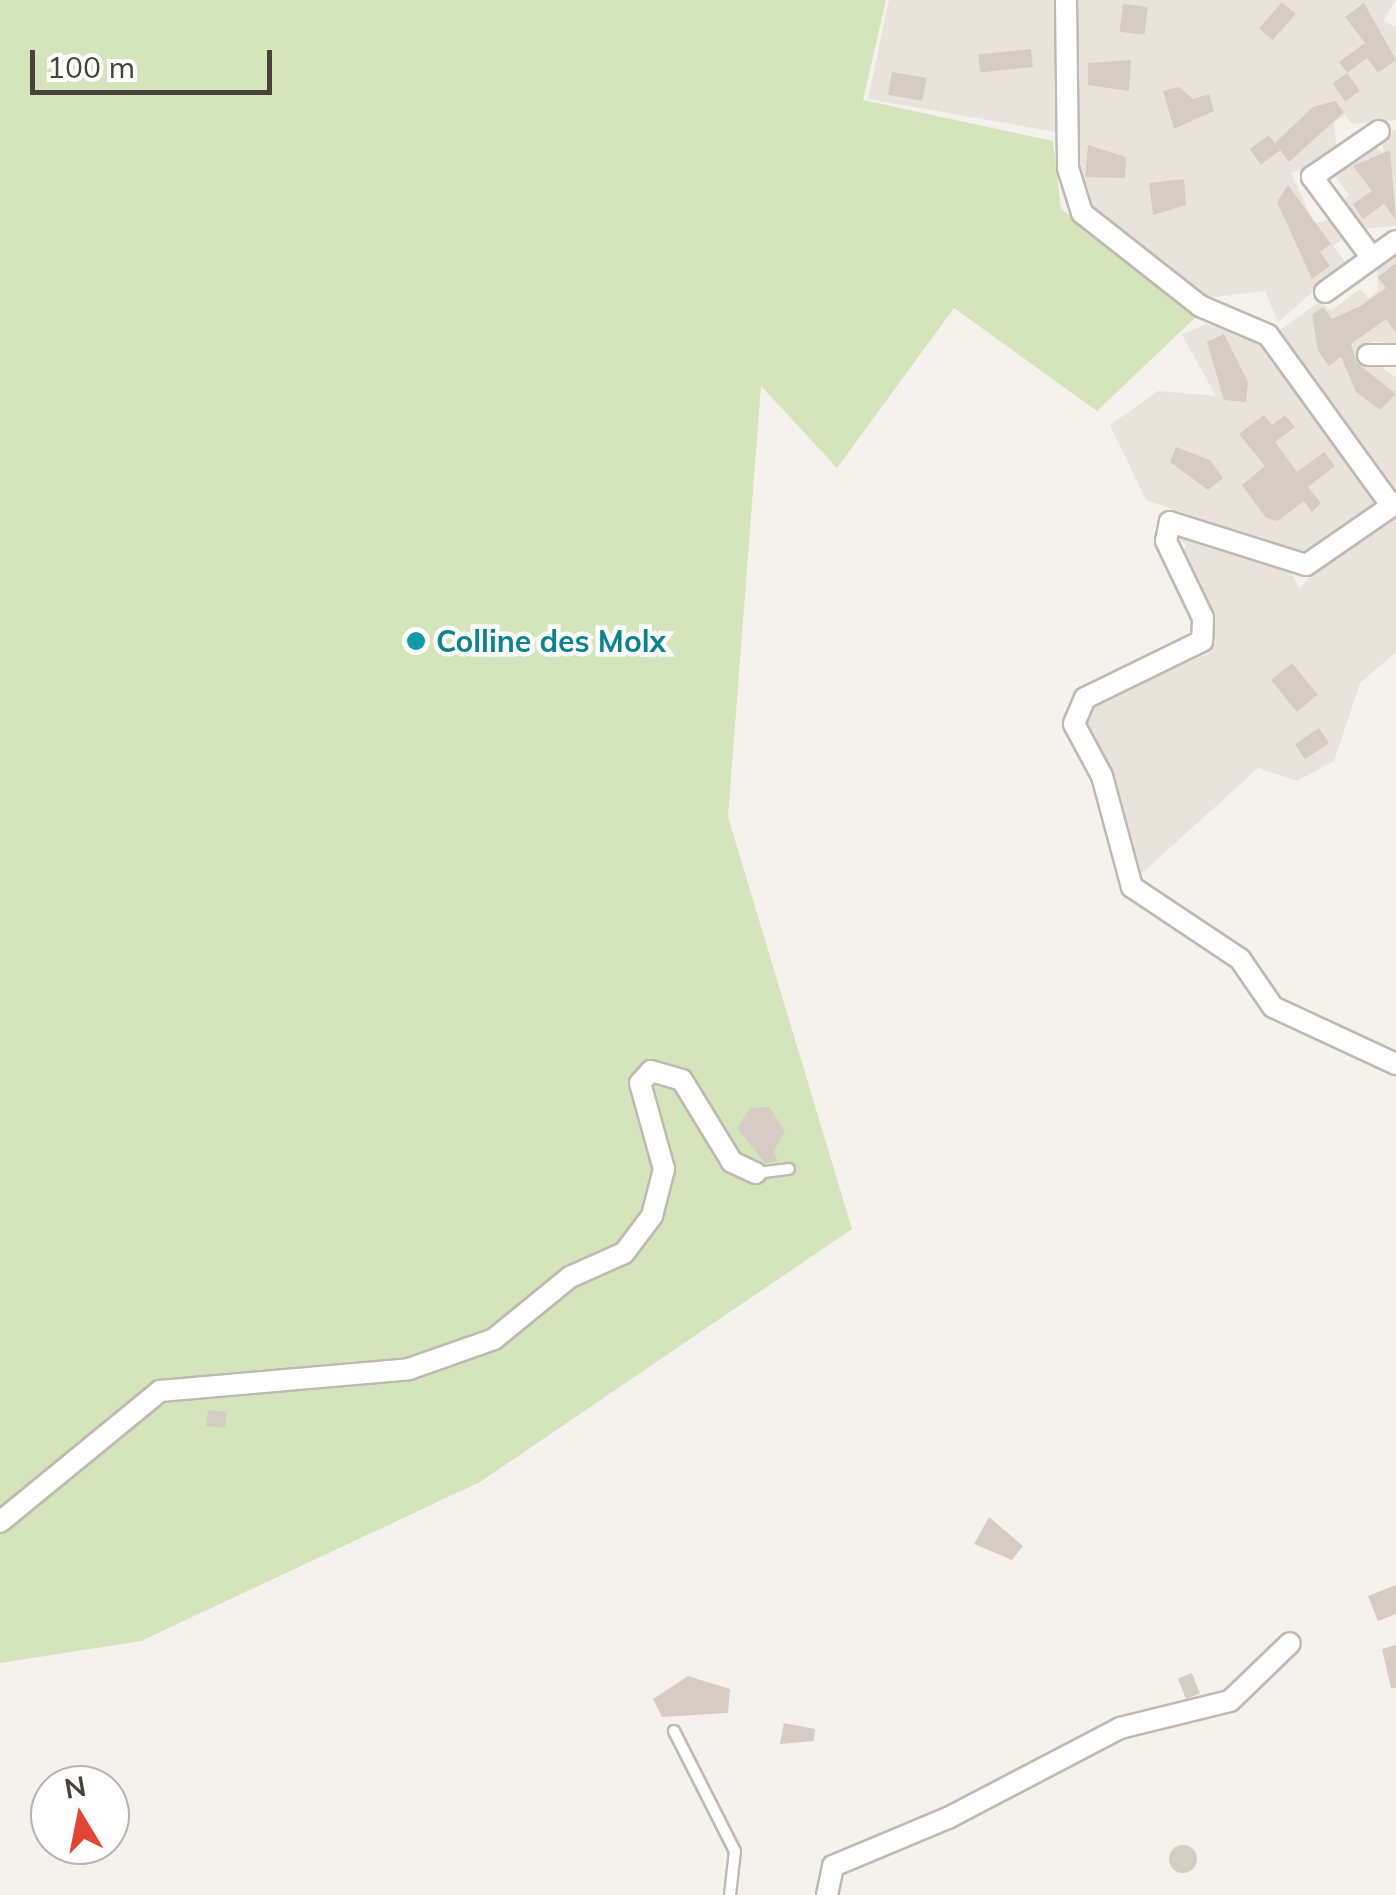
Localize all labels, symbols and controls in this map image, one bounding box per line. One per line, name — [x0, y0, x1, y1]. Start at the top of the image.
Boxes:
scale bar — [35, 30, 278, 92]
text: 100 m — [47, 48, 135, 86]
place label: Colline des Molx — [436, 623, 666, 659]
marker: Colline des Molx — [405, 630, 427, 652]
north arrow — [30, 1765, 130, 1865]
text: N — [62, 1768, 88, 1806]

